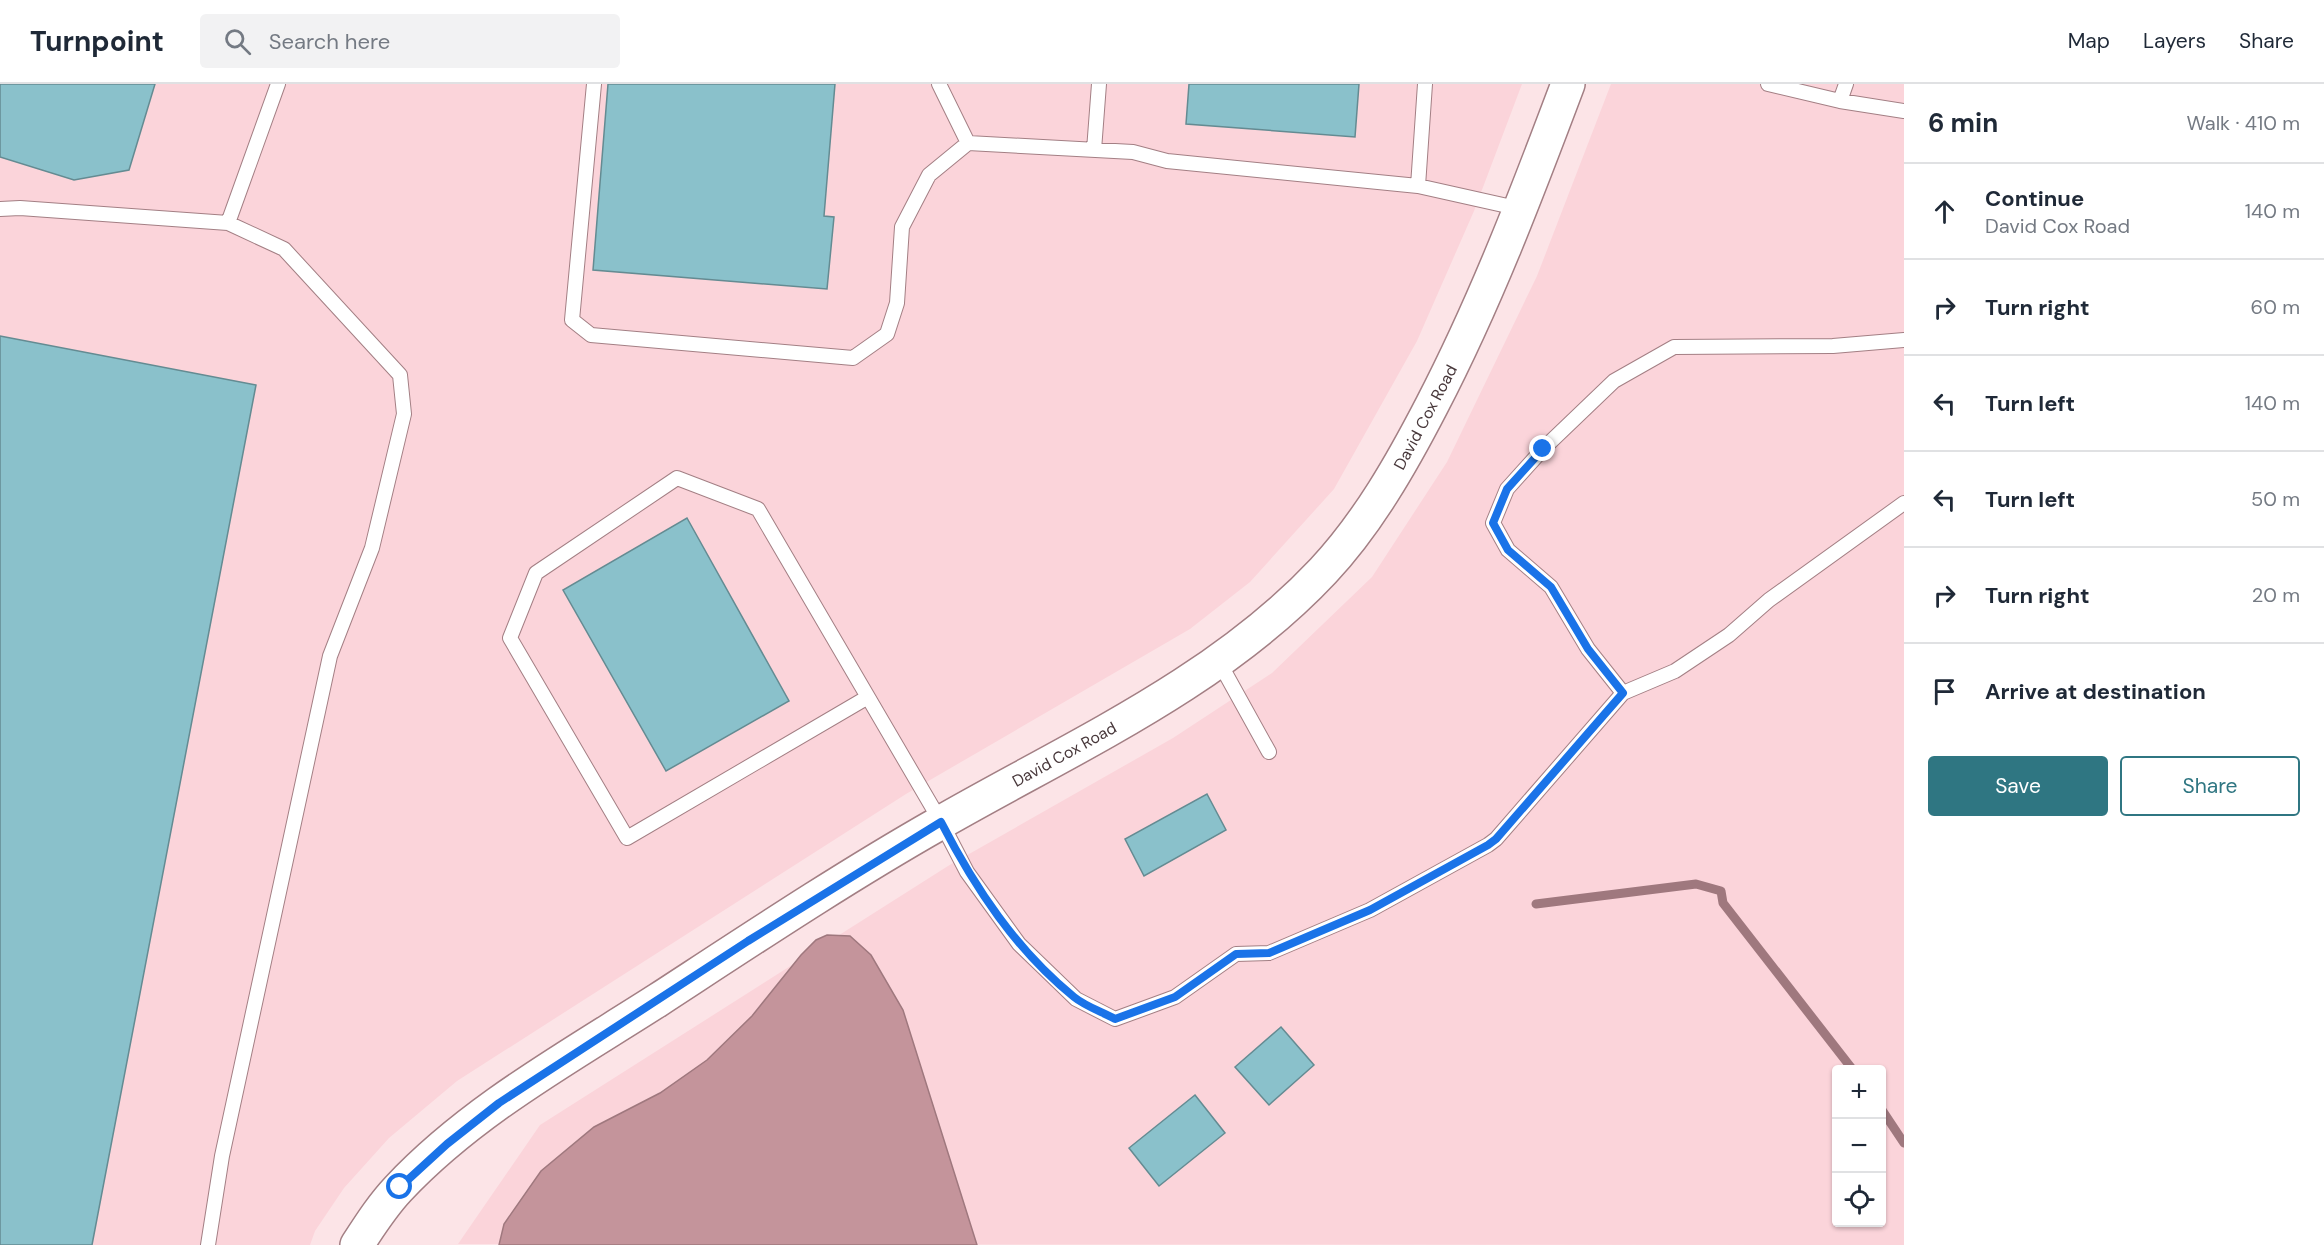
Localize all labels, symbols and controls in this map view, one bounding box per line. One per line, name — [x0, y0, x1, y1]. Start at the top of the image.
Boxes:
search box — [200, 14, 620, 68]
text: Turnpoint — [30, 23, 164, 60]
icon: search — [221, 25, 254, 58]
text: Search here — [269, 27, 390, 56]
text: Map — [2068, 27, 2110, 55]
text: Layers — [2143, 27, 2206, 55]
text: Share — [2239, 27, 2294, 55]
text: 6 min — [1928, 106, 1998, 140]
text: Walk · 410 m — [2186, 110, 2300, 136]
text: Continue — [1985, 184, 2084, 213]
icon: ahead — [1928, 195, 1961, 228]
text: 140 m — [2245, 198, 2300, 224]
text: David Cox Road — [1985, 213, 2130, 239]
icon: right — [1928, 291, 1961, 324]
text: Turn right — [1985, 293, 2090, 322]
text: 60 m — [2251, 294, 2300, 320]
street label: David Cox Road — [1389, 361, 1462, 473]
icon: left — [1928, 387, 1961, 420]
text: Turn left — [1985, 389, 2075, 418]
text: 140 m — [2245, 390, 2300, 416]
route end — [1529, 435, 1555, 461]
icon: left — [1928, 483, 1961, 516]
text: Turn left — [1985, 485, 2075, 514]
text: 50 m — [2251, 486, 2300, 512]
icon: right — [1928, 579, 1961, 612]
text: Turn right — [1985, 581, 2090, 610]
text: 20 m — [2252, 582, 2300, 608]
icon: arrive — [1928, 675, 1961, 708]
text: Arrive at destination — [1985, 677, 2206, 706]
street label: David Cox Road — [1008, 717, 1120, 792]
button: Save — [1928, 756, 2108, 816]
button: Share — [2120, 756, 2300, 816]
map controls — [1832, 1065, 1886, 1227]
button: + — [1832, 1065, 1886, 1119]
button: − — [1832, 1119, 1886, 1173]
route start — [386, 1173, 412, 1199]
button: locate — [1832, 1173, 1886, 1227]

